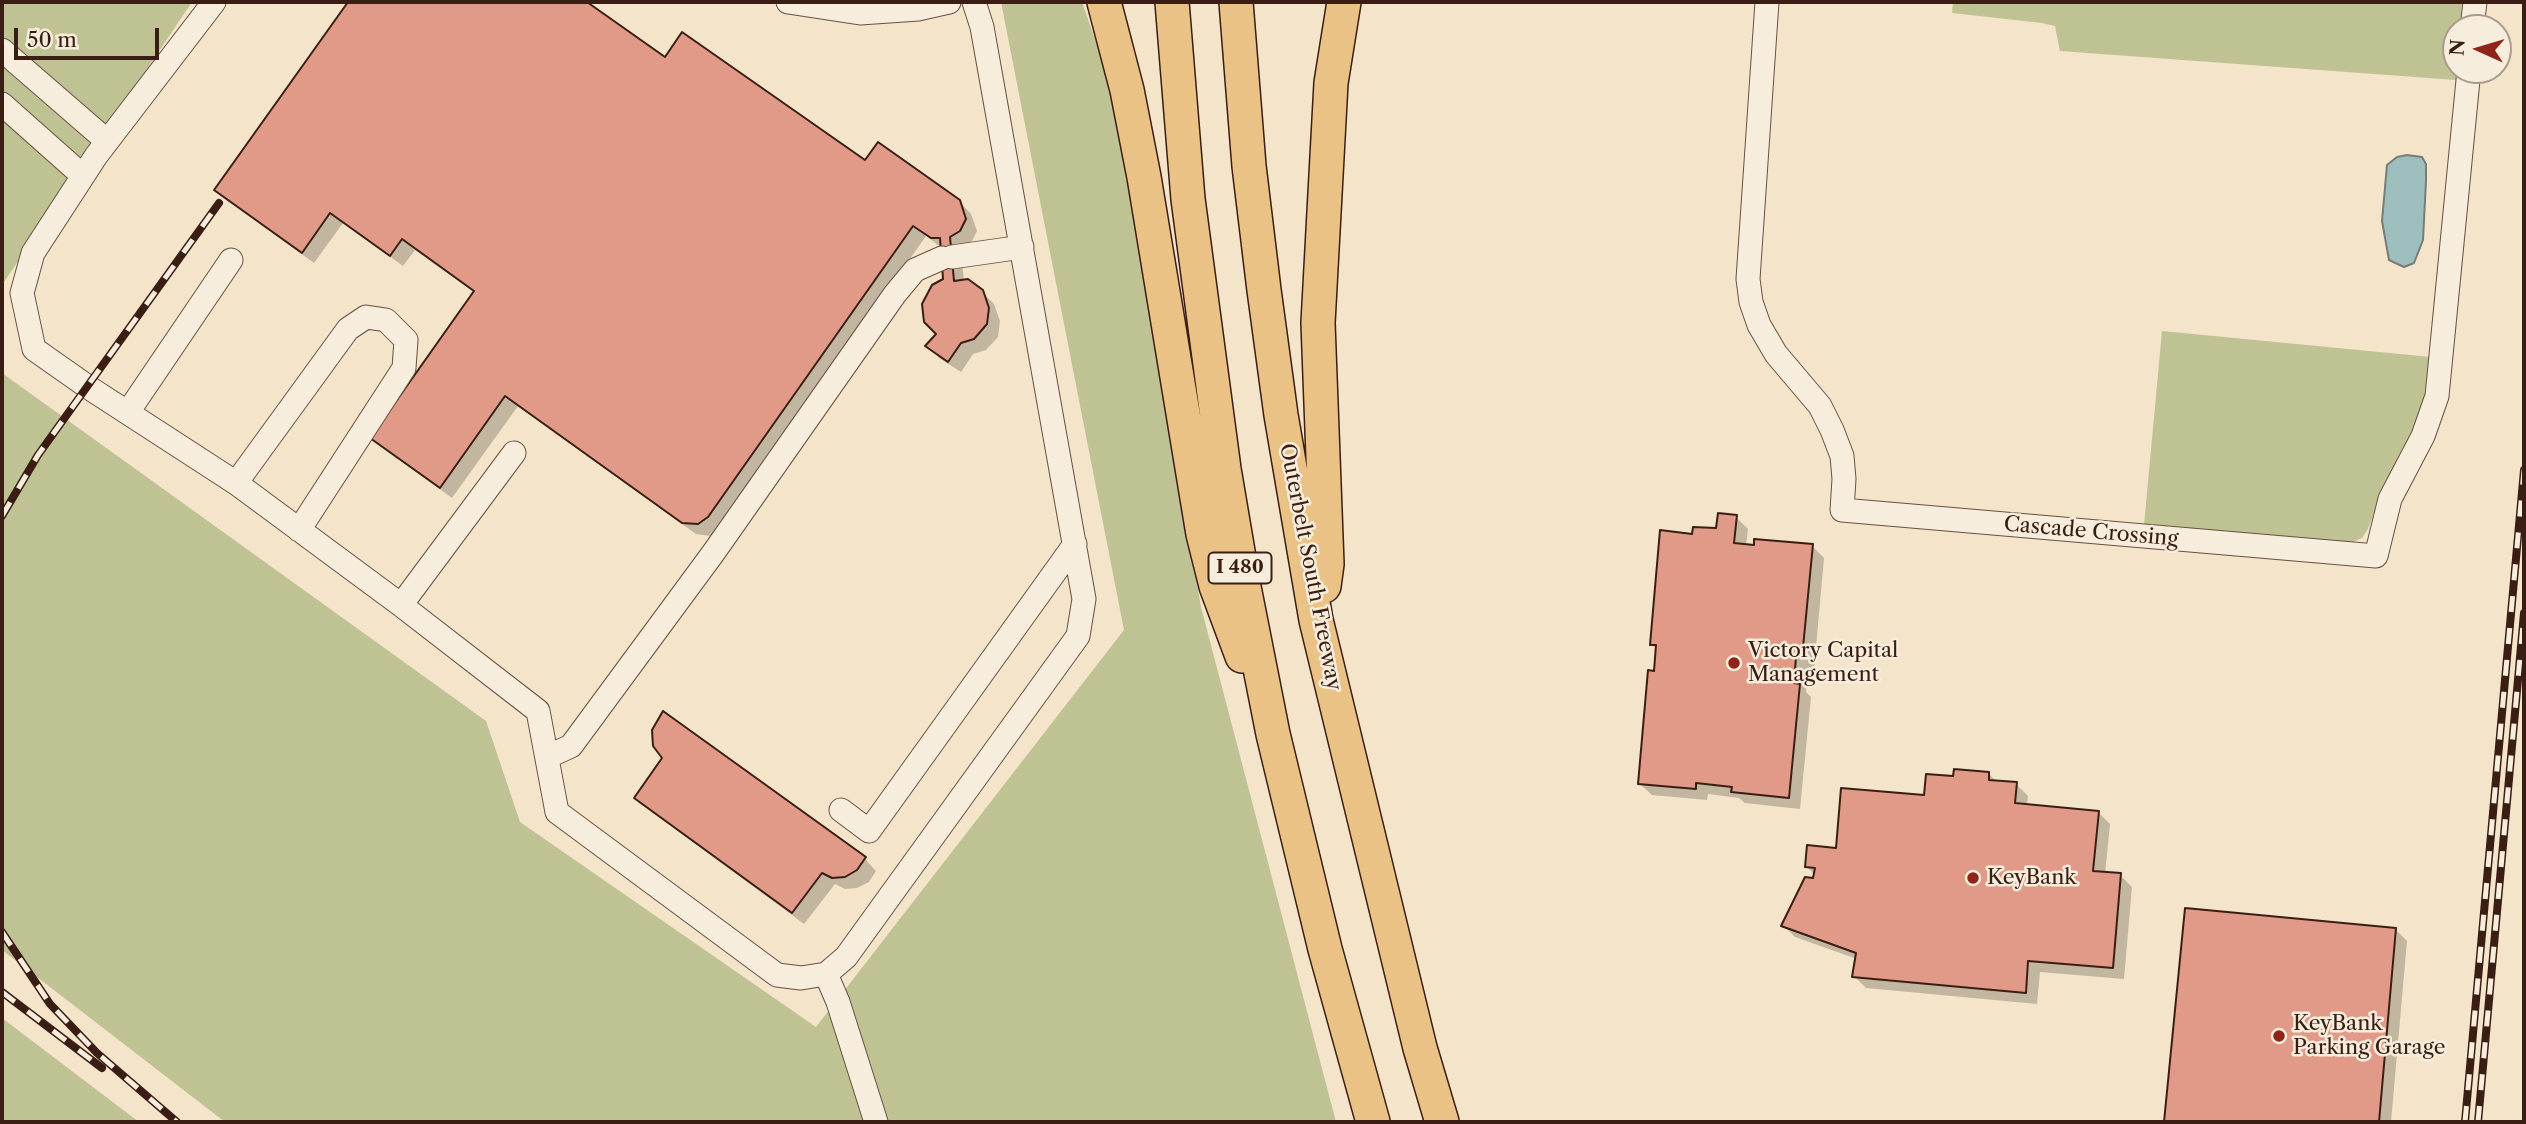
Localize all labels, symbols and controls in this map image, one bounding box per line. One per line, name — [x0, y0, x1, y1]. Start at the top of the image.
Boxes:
scale bar — [18, 14, 163, 58]
north arrow — [2442, 14, 2512, 84]
text: 50 m — [27, 27, 77, 52]
text: N — [2445, 39, 2470, 57]
street label: Outerbelt South Freeway — [1274, 441, 1346, 693]
street label: Cascade Crossing — [2003, 512, 2179, 552]
road number: I 480 — [1208, 552, 1272, 583]
place label: Victory Capital Management — [1748, 638, 1898, 688]
marker: Victory Capital Management — [1726, 655, 1742, 671]
place label: KeyBank — [1987, 865, 2076, 891]
marker: KeyBank — [1965, 870, 1981, 886]
place label: KeyBank Parking Garage — [2293, 1011, 2445, 1061]
marker: KeyBank Parking Garage — [2271, 1028, 2287, 1044]

